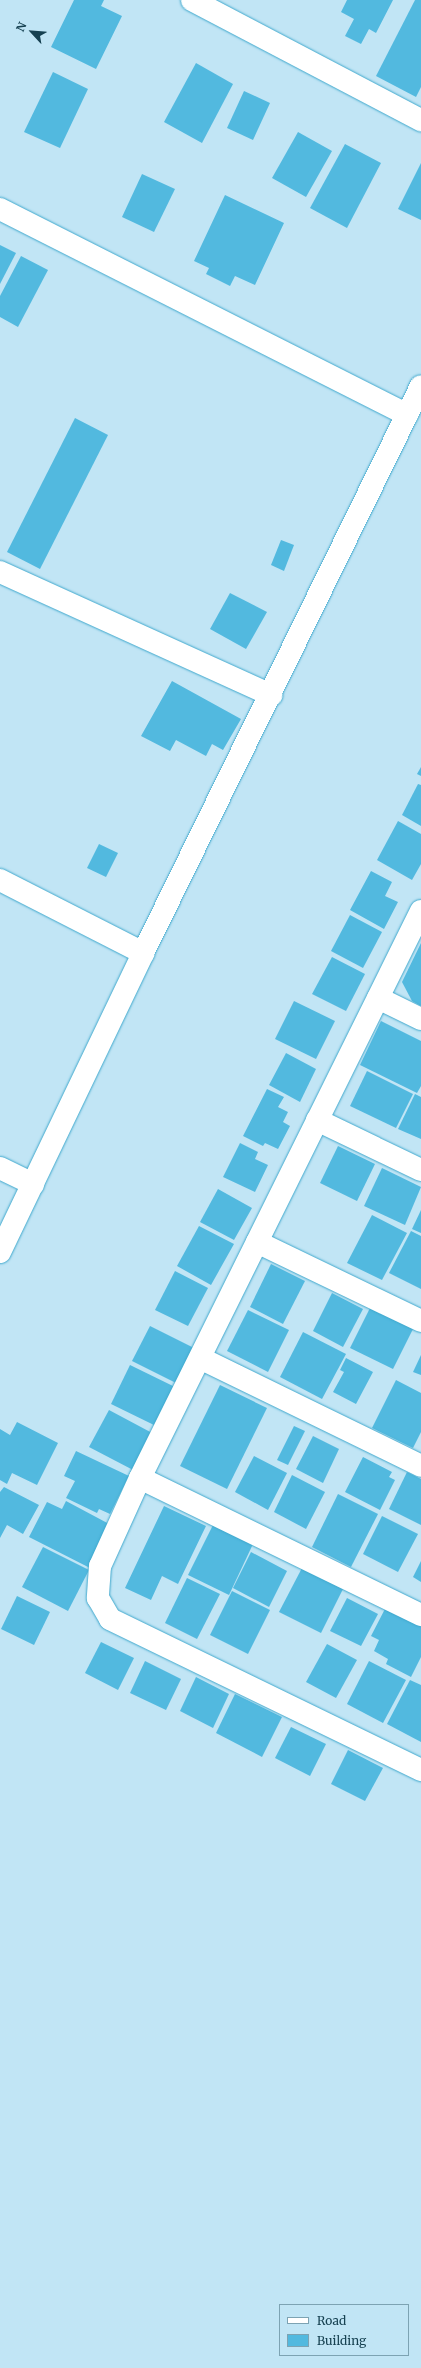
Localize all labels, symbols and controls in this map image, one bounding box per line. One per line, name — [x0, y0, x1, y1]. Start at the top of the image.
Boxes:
north arrow — [12, 12, 52, 52]
text: N — [13, 20, 29, 34]
legend — [279, 2304, 409, 2356]
text: Road — [317, 2313, 346, 2328]
text: Building — [317, 2333, 366, 2348]

